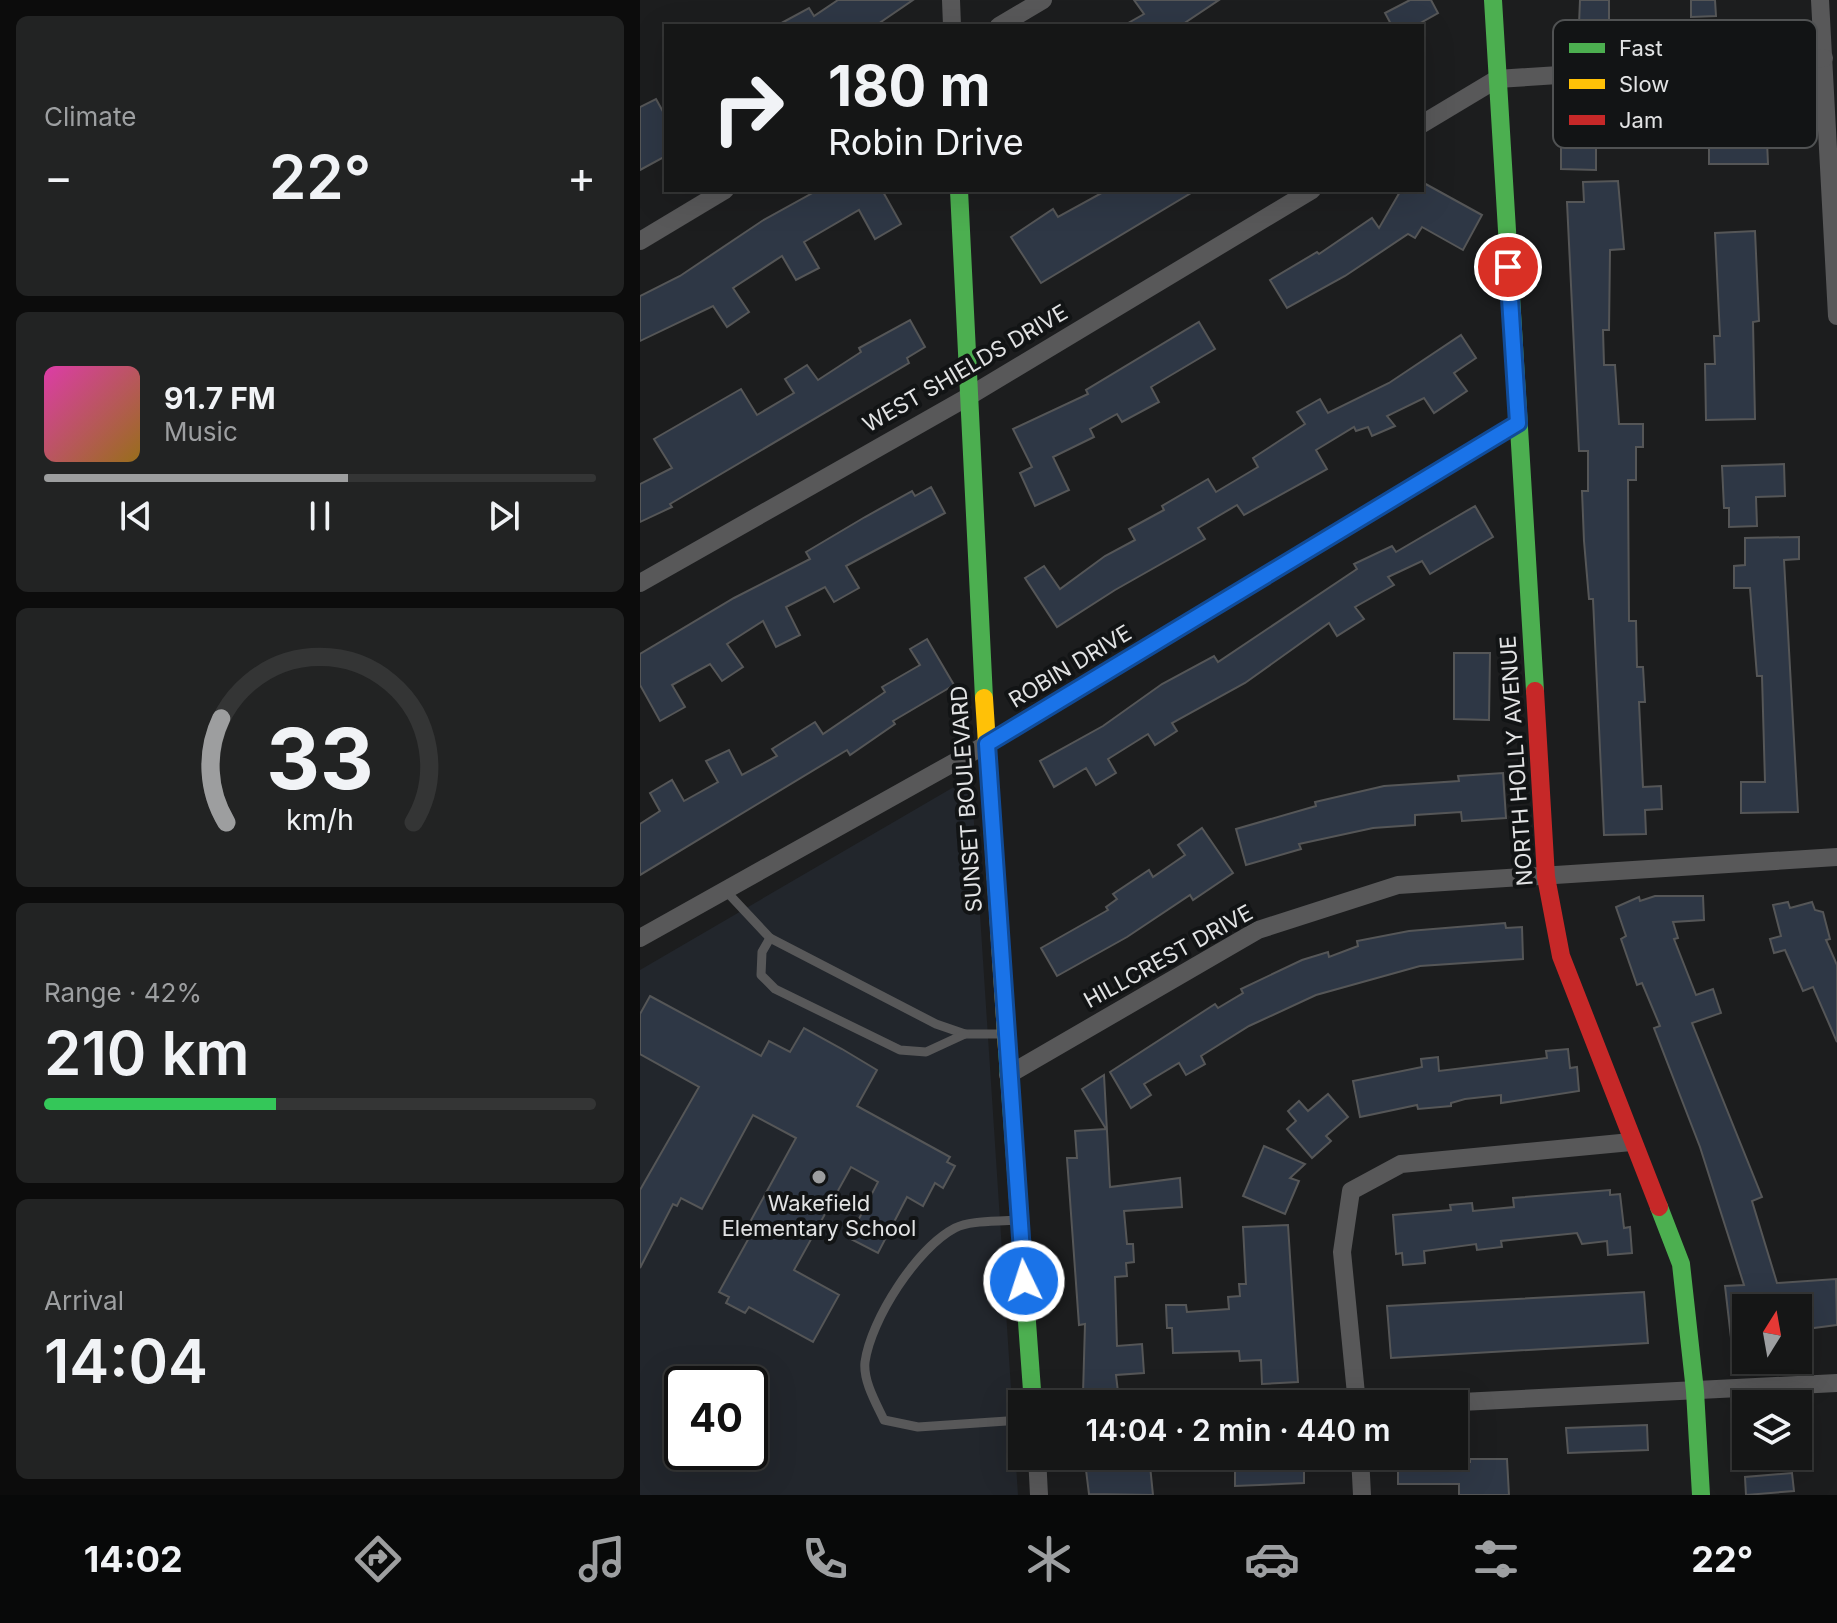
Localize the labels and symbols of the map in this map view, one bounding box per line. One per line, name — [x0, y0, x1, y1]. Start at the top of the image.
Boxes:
legend — [1553, 20, 1817, 148]
text: Fast — [1619, 35, 1663, 61]
text: Slow — [1619, 71, 1669, 97]
text: Jam — [1619, 107, 1663, 133]
pin — [1474, 233, 1542, 301]
street label: WEST SHIELDS DRIVE — [858, 299, 1072, 437]
street label: ROBIN DRIVE — [1004, 619, 1136, 713]
street label: NORTH HOLLY AVENUE — [1494, 635, 1538, 887]
street label: SUNSET BOULEVARD — [945, 685, 987, 913]
street label: HILLCREST DRIVE — [1079, 899, 1257, 1013]
marker: Wakefield Elementary School — [810, 1168, 828, 1186]
place label: Wakefield Elementary School — [722, 1190, 916, 1241]
position arrow — [982, 1239, 1066, 1323]
north arrow — [1732, 1294, 1812, 1374]
speed limit sign: 40 — [664, 1366, 768, 1470]

